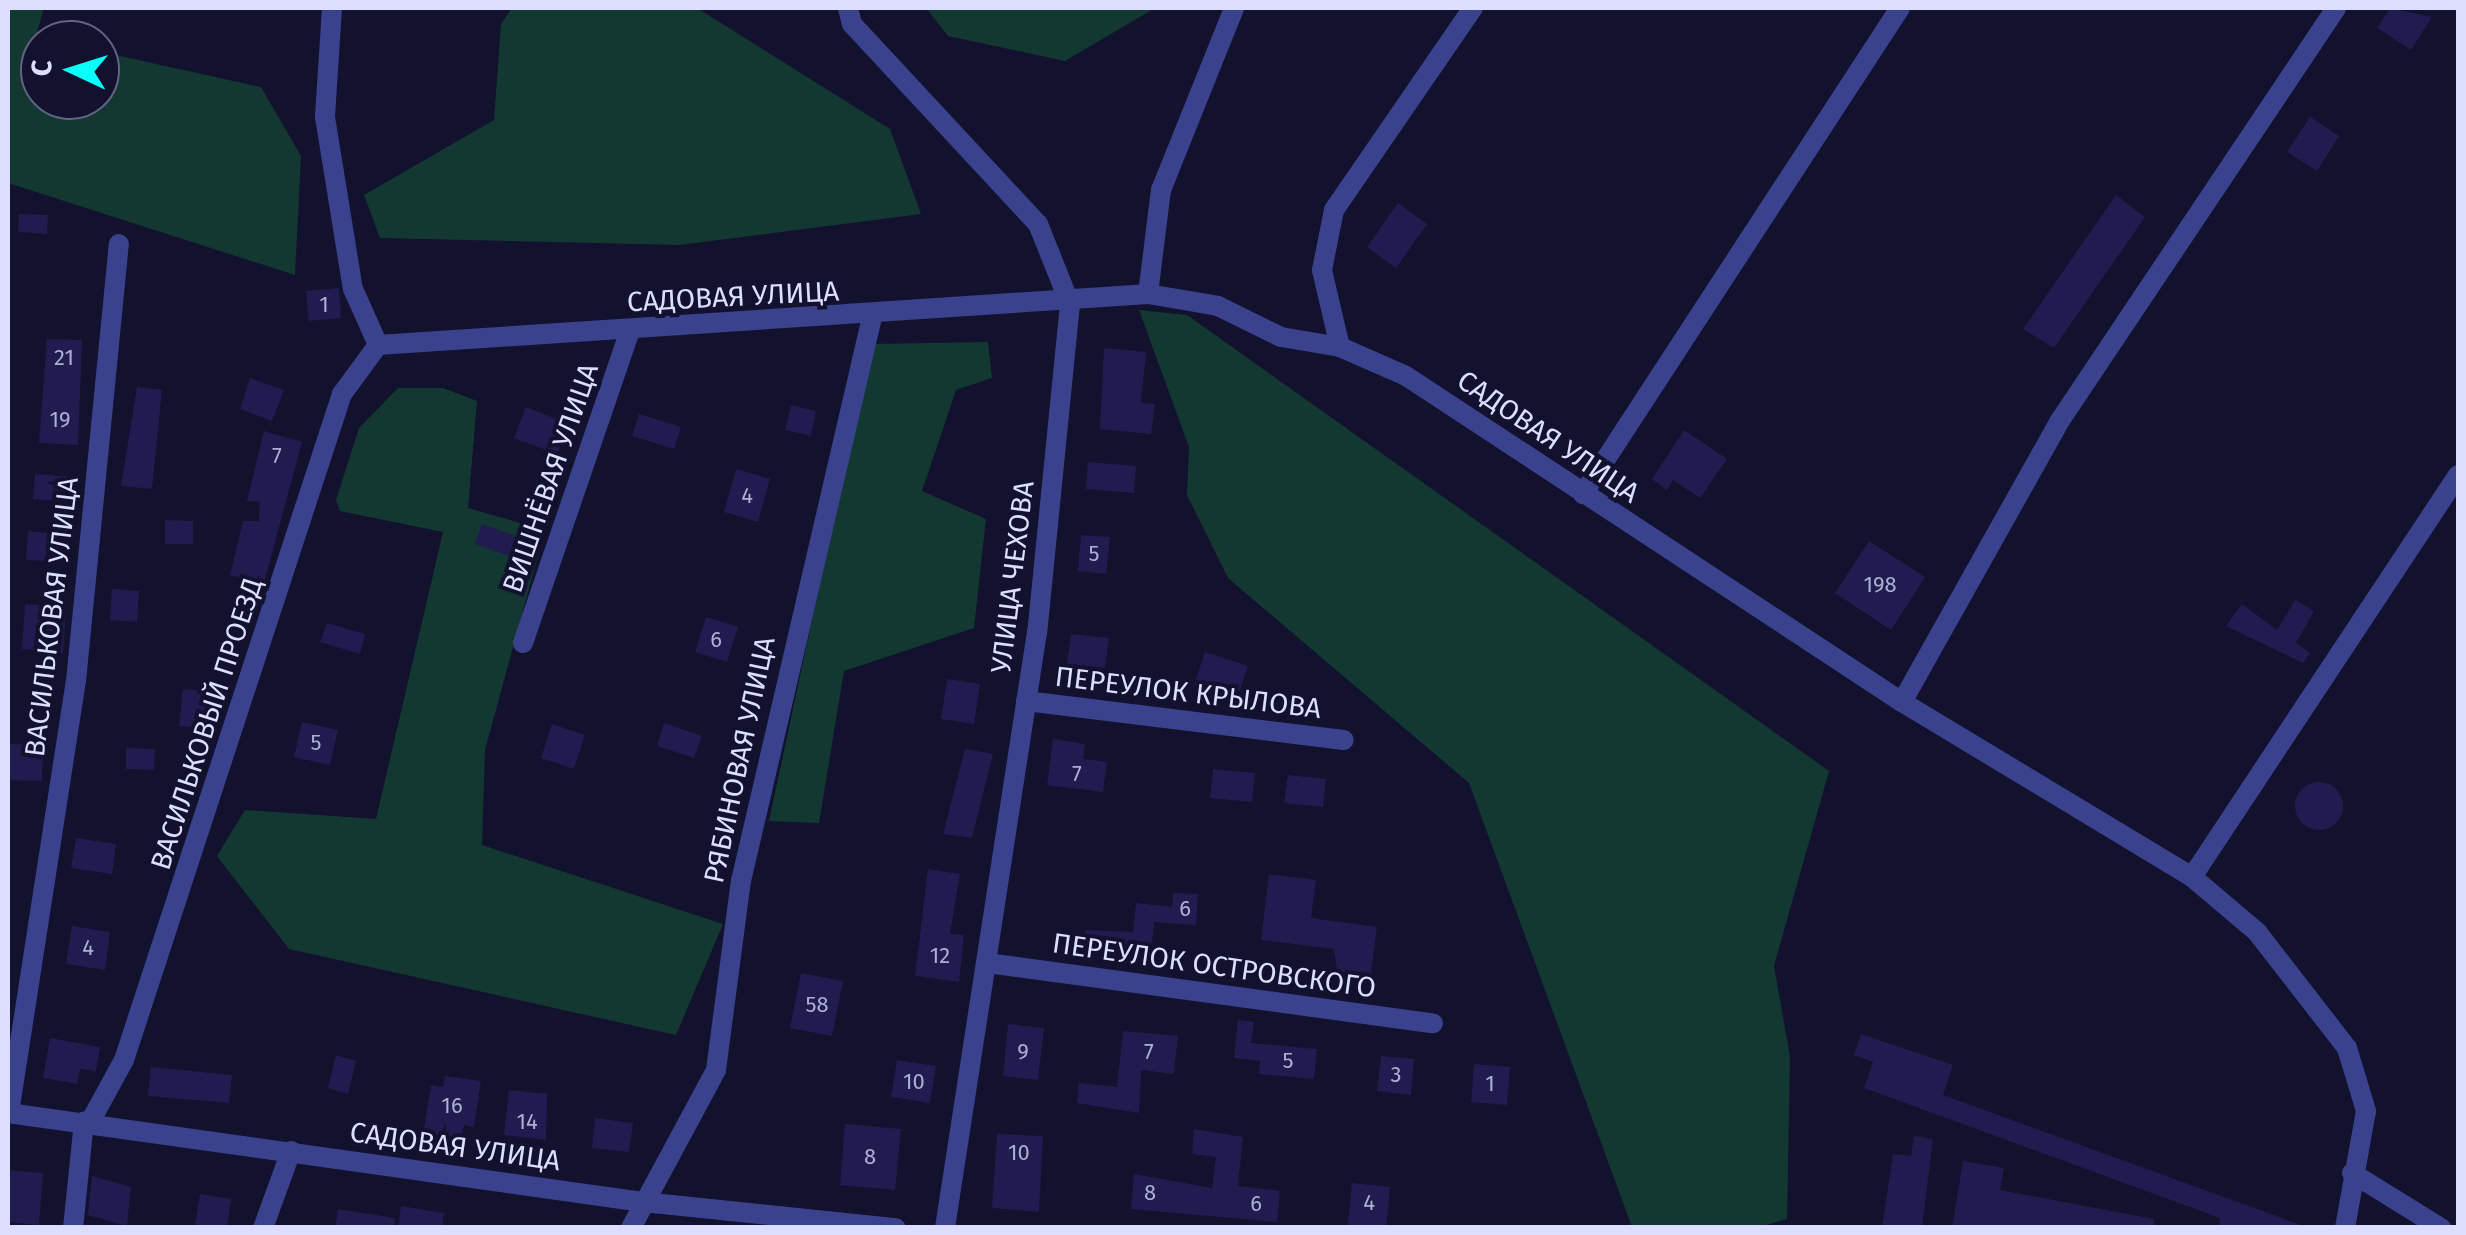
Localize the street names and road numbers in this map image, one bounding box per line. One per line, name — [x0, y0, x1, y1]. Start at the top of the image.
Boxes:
street label: САДОВАЯ УЛИЦА — [626, 275, 840, 319]
street label: ВИШНЁВАЯ УЛИЦА — [496, 359, 606, 597]
street label: САДОВАЯ УЛИЦА — [1451, 364, 1645, 510]
street label: ВАСИЛЬКОВАЯ УЛИЦА — [18, 475, 86, 759]
street label: УЛИЦА ЧЕХОВА — [985, 479, 1041, 675]
street label: ВАСИЛЬКОВЫЙ ПРОЕЗД — [144, 574, 270, 874]
street label: РЯБИНОВАЯ УЛИЦА — [697, 634, 783, 886]
street label: ПЕРЕУЛОК КРЫЛОВА — [1053, 660, 1323, 726]
street label: ПЕРЕУЛОК ОСТРОВСКОГО — [1050, 927, 1378, 1005]
street label: САДОВАЯ УЛИЦА — [348, 1116, 562, 1178]

